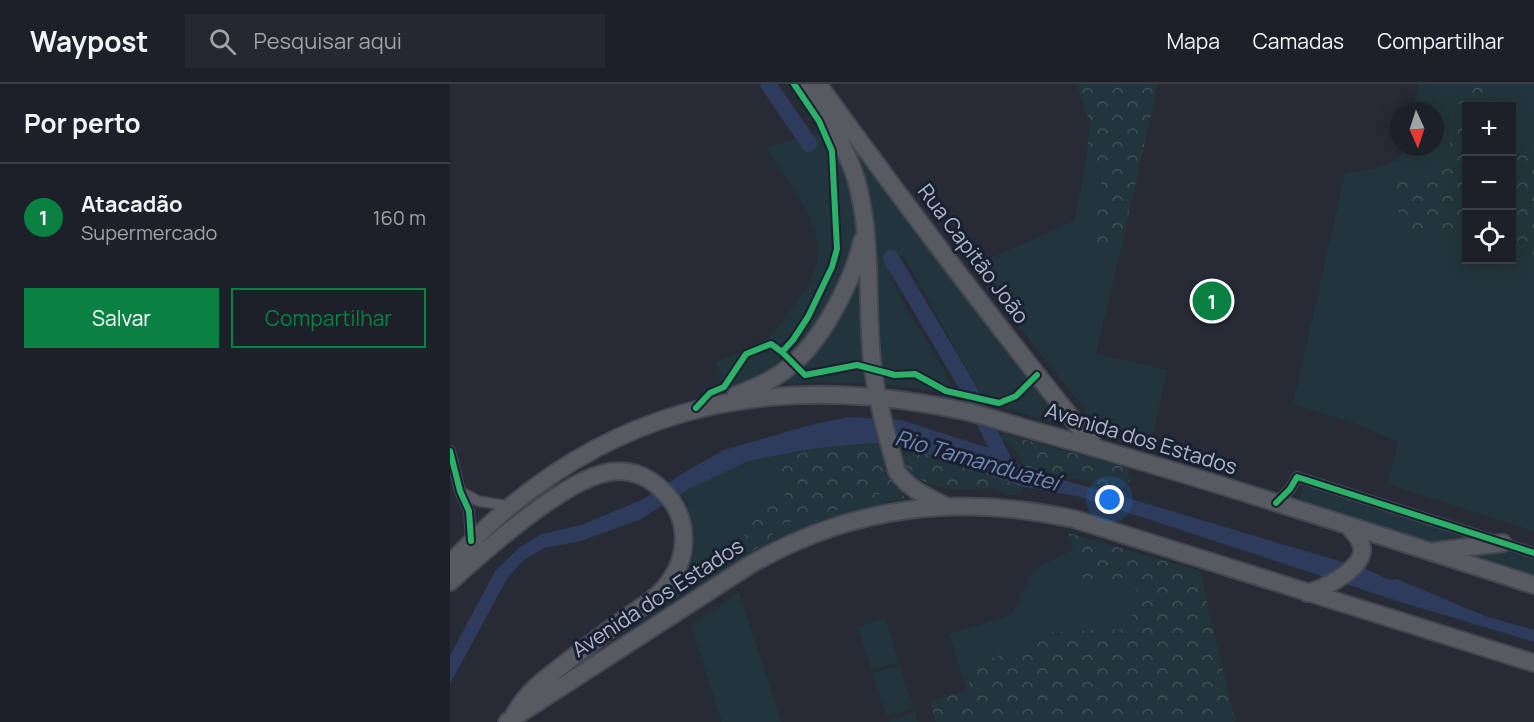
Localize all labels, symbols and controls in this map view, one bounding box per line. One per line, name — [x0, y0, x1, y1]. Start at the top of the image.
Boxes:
search box — [185, 14, 605, 68]
text: Waypost — [30, 22, 149, 60]
icon: search — [206, 25, 239, 58]
text: Pesquisar aqui — [254, 26, 402, 56]
text: Mapa — [1166, 27, 1220, 55]
text: Camadas — [1253, 27, 1344, 55]
text: Compartilhar — [1377, 27, 1504, 55]
north arrow — [1390, 102, 1444, 156]
map controls — [1462, 102, 1516, 264]
button: + — [1462, 102, 1516, 156]
text: Por perto — [24, 105, 141, 141]
button: − — [1462, 156, 1516, 210]
street label: Rua Capitão João — [912, 178, 1036, 329]
text: Atacadão — [81, 189, 183, 219]
text: 1 — [39, 204, 48, 231]
text: 160 m — [373, 204, 426, 231]
button: locate — [1462, 210, 1516, 264]
text: Supermercado — [81, 219, 217, 246]
pin: 1 — [1192, 278, 1232, 324]
button: Salvar — [24, 288, 219, 348]
button: Compartilhar — [231, 288, 426, 348]
street label: Avenida dos Estados — [1042, 396, 1241, 481]
water label: Rio Tamanduateí — [892, 422, 1066, 499]
your location — [1095, 485, 1124, 514]
street label: Avenida dos Estados — [566, 531, 749, 663]

